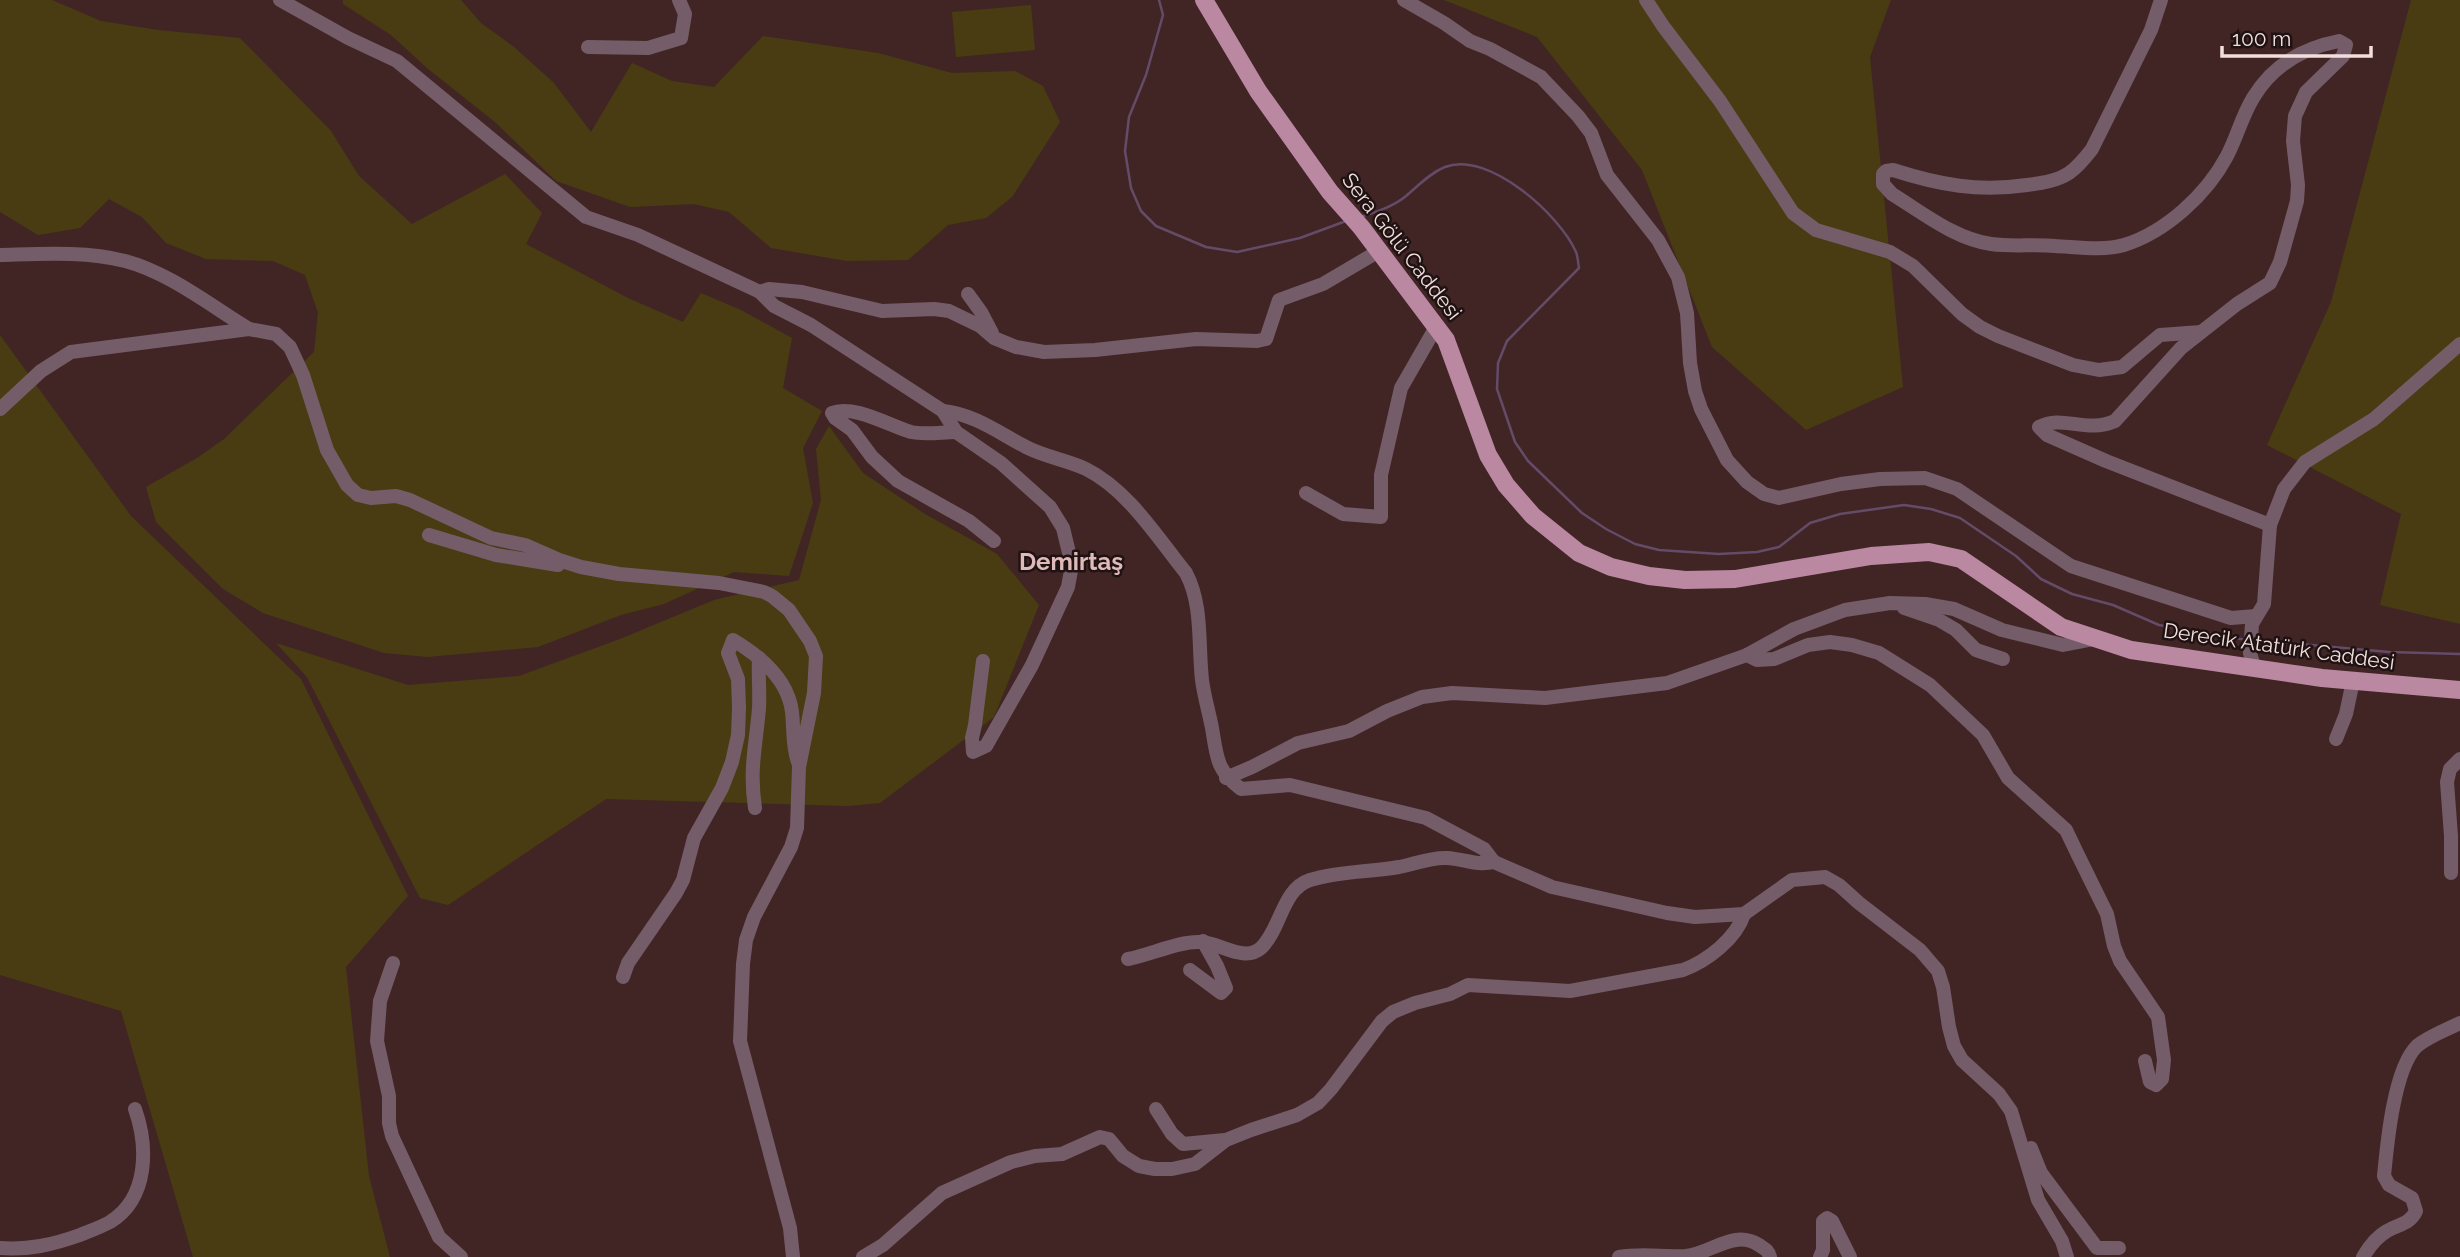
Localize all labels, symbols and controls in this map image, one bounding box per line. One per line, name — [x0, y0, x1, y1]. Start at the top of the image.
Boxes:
scale bar — [2222, 14, 2371, 58]
text: 100 m — [2232, 26, 2291, 51]
street label: Sera Gölü Caddesi — [1337, 168, 1467, 324]
district label: Demirtaş — [1019, 547, 1123, 576]
street label: Derecik Atatürk Caddesi — [2162, 617, 2396, 675]

